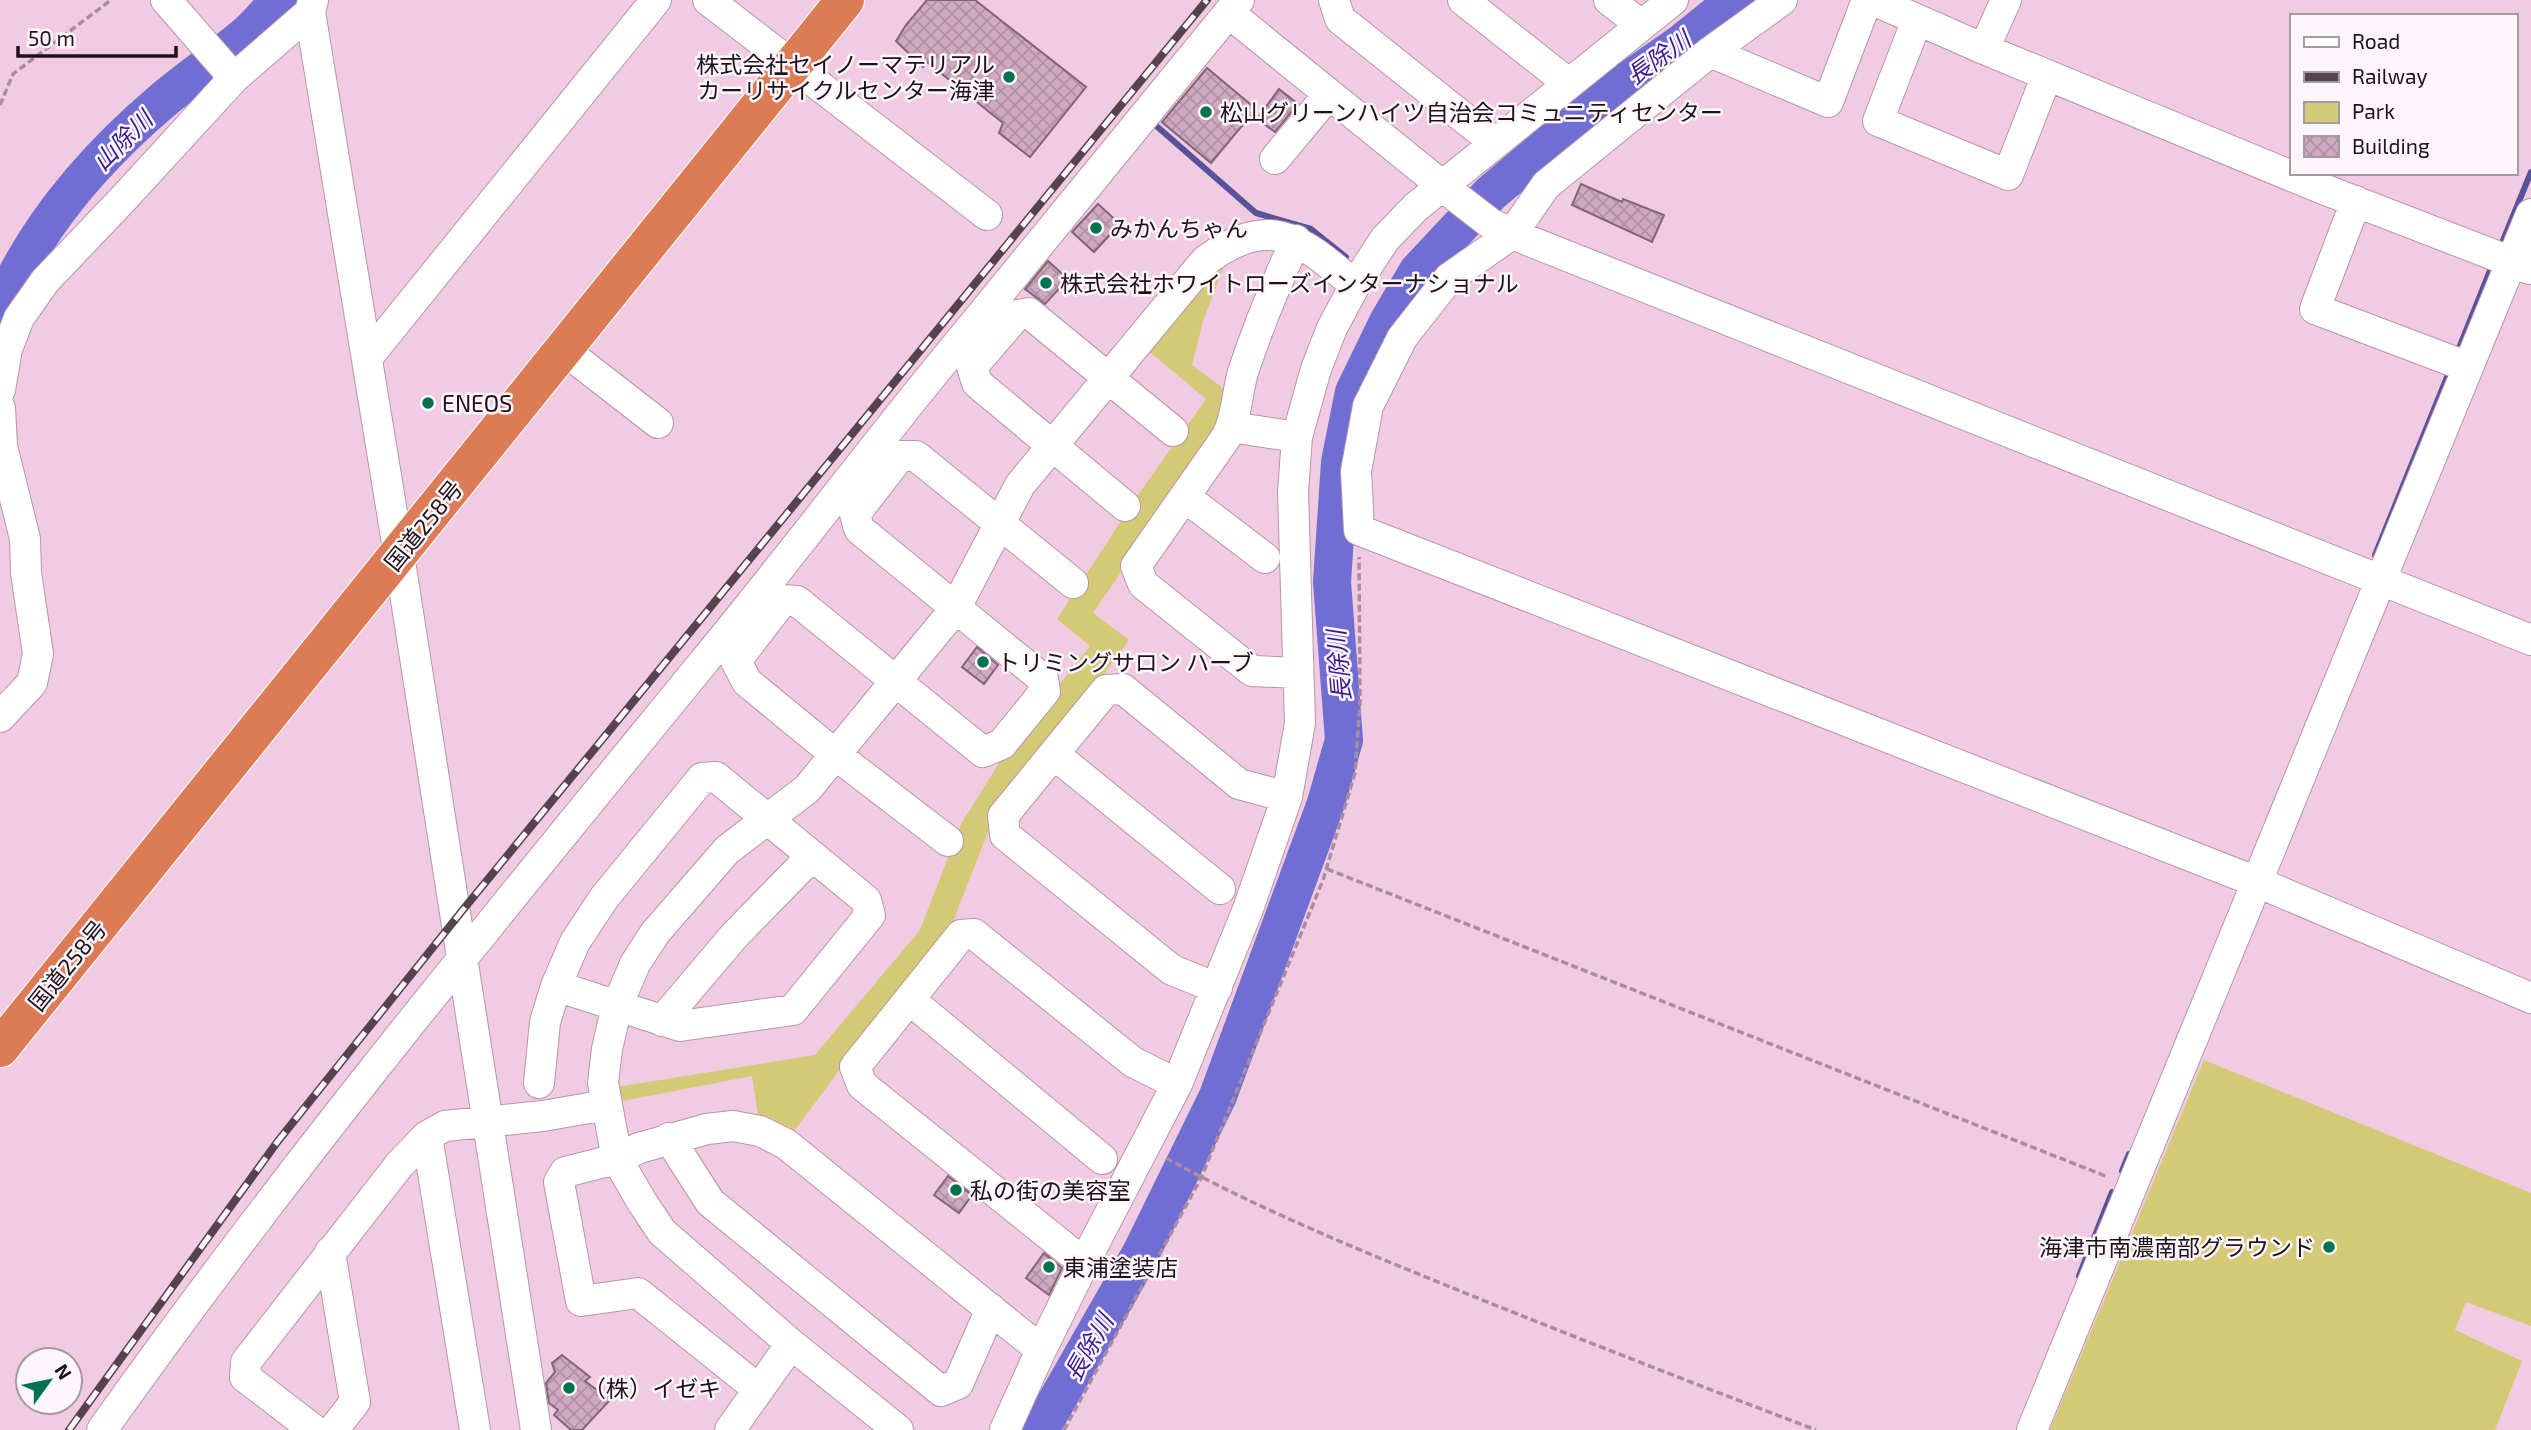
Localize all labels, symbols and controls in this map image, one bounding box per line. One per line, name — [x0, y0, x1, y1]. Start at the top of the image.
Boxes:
scale bar — [18, 14, 175, 58]
legend — [2290, 14, 2517, 175]
water label: 長除川 — [1620, 22, 1698, 90]
text: 50 m — [28, 25, 75, 50]
text: Road — [2352, 28, 2400, 53]
place label: 株式会社セイノーマテリアル カーリサイクルセンター海津 — [696, 50, 995, 104]
text: Railway — [2352, 63, 2428, 88]
marker: 株式会社セイノーマテリアル カーリサイクルセンター海津 — [1001, 69, 1017, 85]
place label: 松山グリーンハイツ自治会コミュニティセンター — [1220, 98, 1723, 126]
text: Park — [2352, 98, 2395, 123]
water label: 山除川 — [86, 102, 160, 176]
marker: 松山グリーンハイツ自治会コミュニティセンター — [1198, 104, 1214, 120]
text: Building — [2352, 133, 2430, 158]
place label: みかんちゃん — [1110, 214, 1248, 242]
marker: みかんちゃん — [1088, 220, 1104, 236]
place label: 株式会社ホワイトローズインターナショナル — [1060, 269, 1519, 297]
marker: 株式会社ホワイトローズインターナショナル — [1038, 275, 1054, 291]
place label: ENEOS — [442, 389, 512, 417]
marker: ENEOS — [420, 395, 436, 411]
street label: 国道258号 — [378, 474, 468, 576]
water label: 長除川 — [1320, 626, 1356, 703]
place label: トリミングサロン ハーブ — [997, 648, 1254, 676]
marker: トリミングサロン ハーブ — [975, 654, 991, 670]
street label: 国道258号 — [22, 914, 112, 1016]
place label: 私の街の美容室 — [970, 1176, 1131, 1204]
marker: 私の街の美容室 — [948, 1182, 964, 1198]
place label: 海津市南濃南部グラウンド — [2039, 1233, 2315, 1261]
marker: 海津市南濃南部グラウンド — [2321, 1239, 2337, 1255]
place label: 東浦塗装店 — [1063, 1253, 1178, 1281]
marker: 東浦塗装店 — [1041, 1259, 1057, 1275]
water label: 長除川 — [1057, 1306, 1120, 1385]
north arrow — [14, 1346, 84, 1416]
text: N — [50, 1359, 77, 1383]
place label: （株）イゼキ — [583, 1374, 721, 1402]
marker: （株）イゼキ — [561, 1380, 577, 1396]

